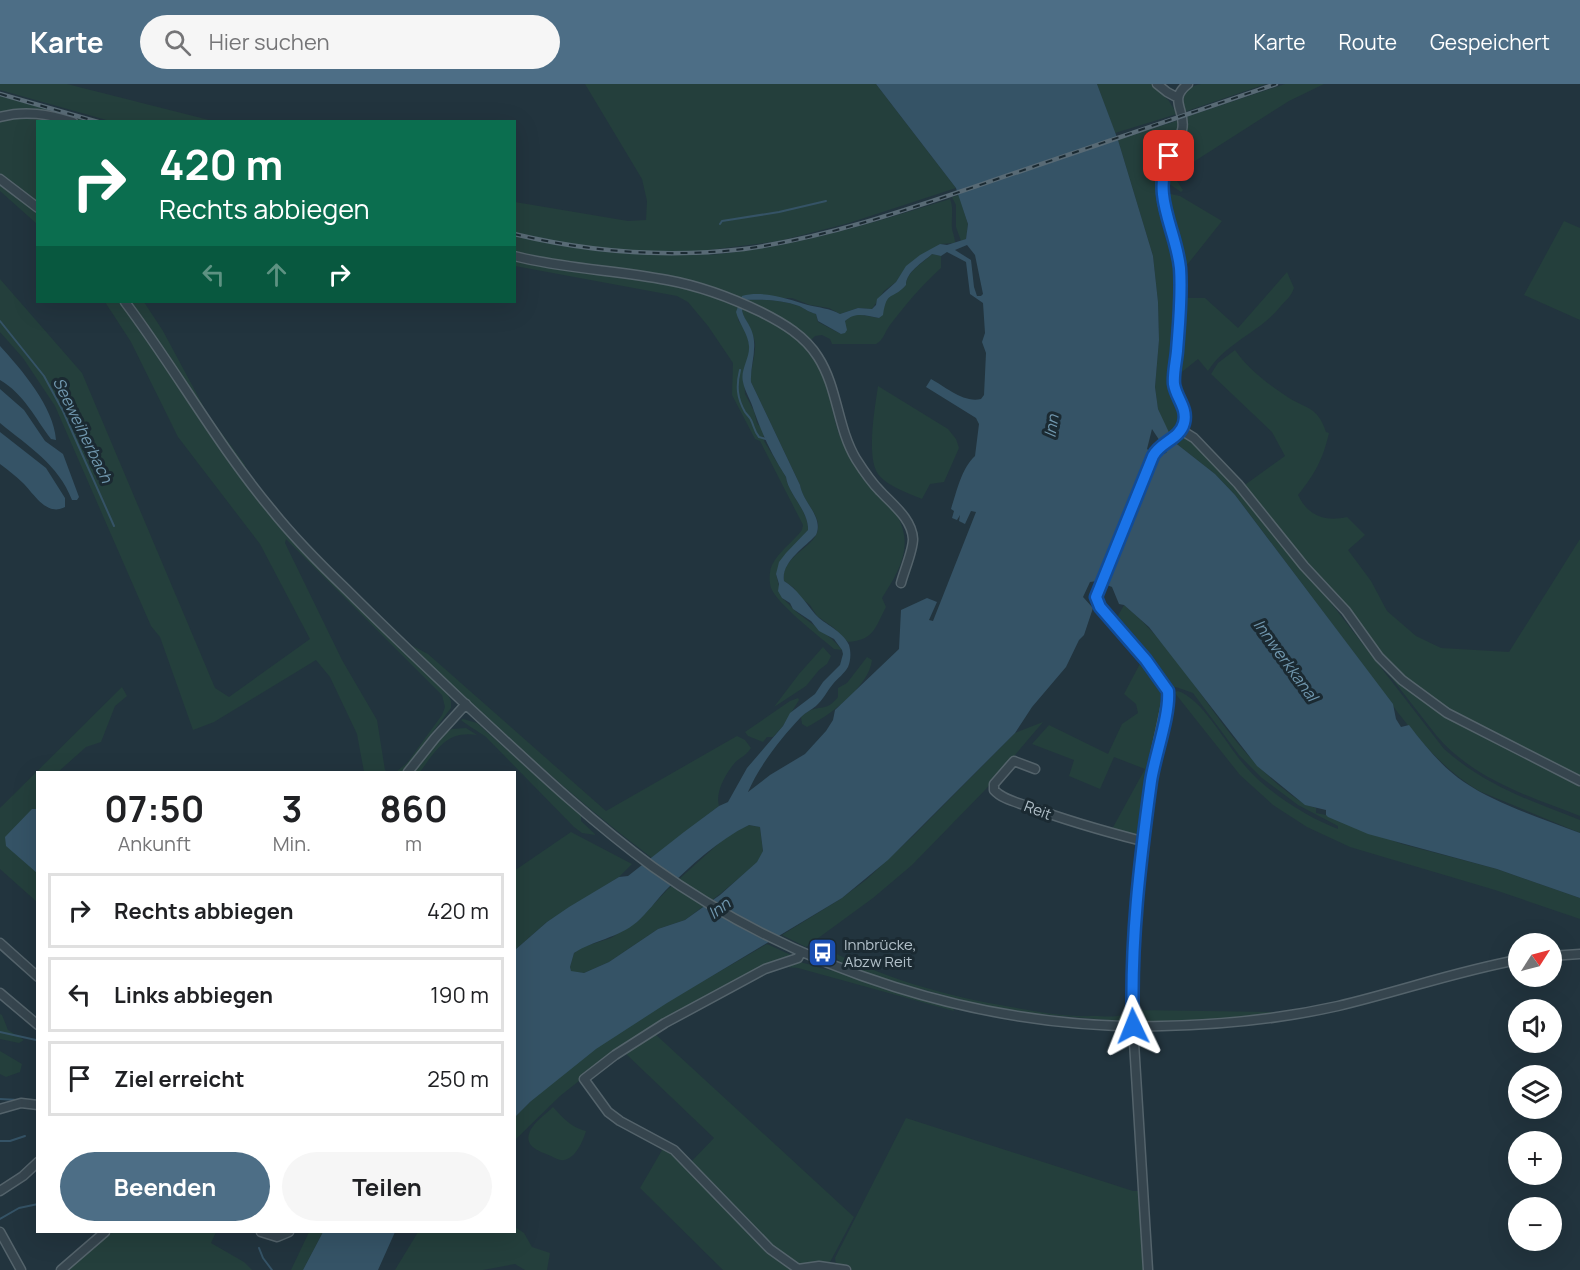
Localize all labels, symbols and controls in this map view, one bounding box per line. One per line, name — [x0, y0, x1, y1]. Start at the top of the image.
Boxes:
search box — [140, 15, 560, 69]
text: Karte — [30, 23, 104, 61]
icon: search — [161, 26, 194, 59]
text: Hier suchen — [209, 27, 330, 57]
text: Karte — [1254, 28, 1306, 56]
text: Route — [1339, 28, 1397, 56]
text: Gespeichert — [1430, 28, 1550, 56]
pin — [1143, 130, 1194, 181]
text: 420 m — [159, 135, 283, 193]
icon: arrive — [1152, 139, 1185, 172]
icon: right — [60, 144, 138, 222]
text: Rechts abbiegen — [159, 190, 370, 227]
icon: left — [197, 258, 230, 291]
icon: ahead — [260, 258, 293, 291]
icon: right — [323, 258, 356, 291]
water label: Seeweiherbach — [48, 374, 118, 487]
water label: Inn — [1038, 413, 1064, 439]
water label: Innwerkkanal — [1249, 614, 1325, 707]
text: 07:50 — [104, 784, 204, 833]
text: 3 — [281, 784, 302, 833]
text: 860 — [379, 784, 448, 833]
street label: Reit — [1021, 795, 1055, 825]
text: Ankunft — [118, 830, 191, 857]
text: Min. — [273, 830, 311, 857]
text: m — [405, 830, 422, 857]
water label: Inn — [703, 892, 735, 924]
icon: right — [63, 894, 96, 927]
text: Rechts abbiegen — [114, 896, 293, 926]
text: 420 m — [427, 896, 489, 926]
north arrow — [1508, 933, 1562, 987]
map controls — [1508, 933, 1562, 1251]
place label: Innbrücke, Abzw Reit — [844, 934, 917, 972]
bus stop icon: Innbrücke, Abzw Reit — [807, 937, 839, 969]
icon: left — [63, 978, 96, 1011]
text: Links abbiegen — [114, 980, 273, 1010]
text: 190 m — [430, 980, 489, 1010]
position arrow — [1101, 994, 1165, 1058]
button: sound — [1508, 999, 1562, 1053]
icon: arrive — [63, 1062, 96, 1095]
text: Ziel erreicht — [114, 1064, 245, 1094]
text: 250 m — [427, 1064, 489, 1094]
button: layers — [1508, 1065, 1562, 1119]
button: + — [1508, 1131, 1562, 1185]
button: Beenden — [60, 1152, 270, 1221]
button: Teilen — [282, 1152, 492, 1221]
button: − — [1508, 1197, 1562, 1251]

